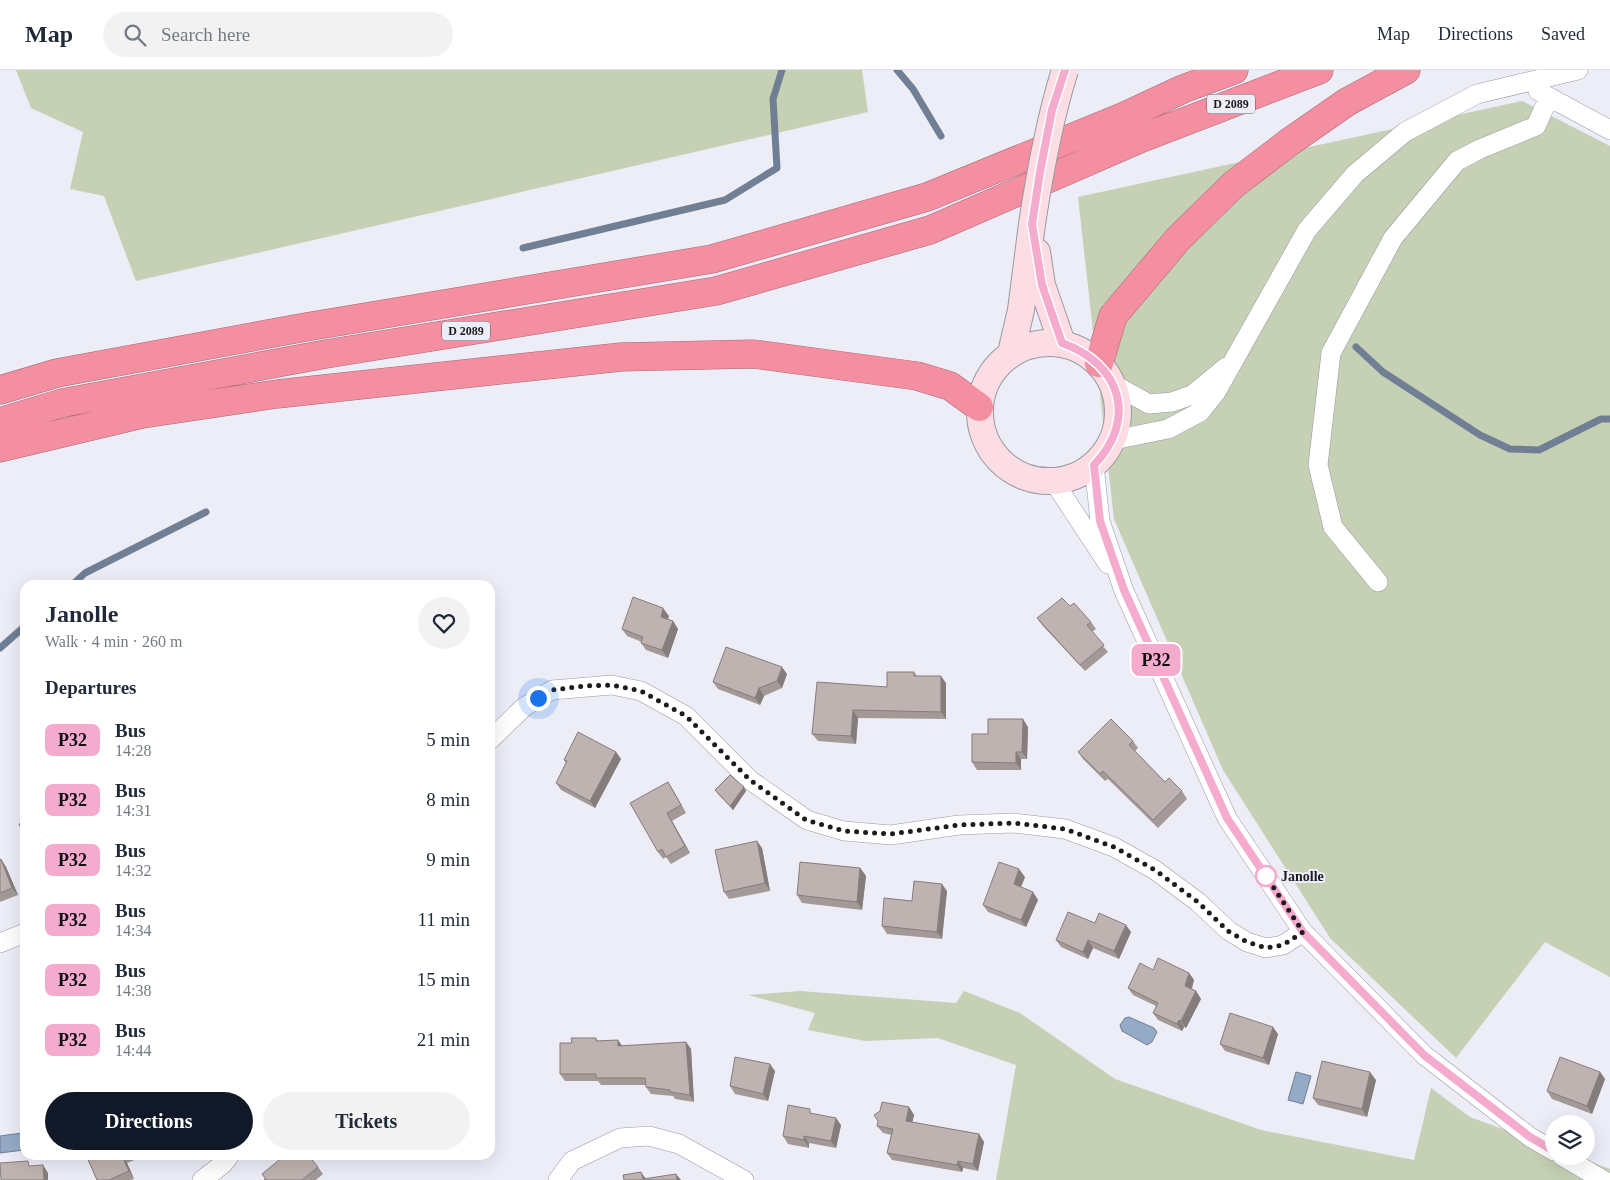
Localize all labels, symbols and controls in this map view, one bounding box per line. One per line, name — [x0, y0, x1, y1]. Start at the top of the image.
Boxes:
search box — [103, 12, 453, 57]
text: Map — [25, 21, 73, 47]
icon: search — [121, 21, 149, 49]
text: Search here — [161, 24, 250, 45]
text: Map — [1377, 24, 1410, 44]
text: Directions — [1438, 24, 1513, 44]
text: Saved — [1541, 24, 1585, 44]
road number: D 2089 — [1207, 94, 1255, 114]
road number: D 2089 — [442, 322, 490, 340]
button: heart — [418, 597, 470, 649]
text: Janolle — [45, 601, 118, 627]
text: Walk · 4 min · 260 m — [45, 633, 182, 650]
line badge: P32 — [1127, 644, 1185, 676]
text: P32 — [1142, 650, 1171, 670]
text: Departures — [45, 677, 136, 698]
your location — [526, 686, 551, 711]
text: Bus — [115, 720, 146, 741]
text: 5 min — [426, 729, 470, 750]
text: P32 — [58, 730, 87, 750]
text: 14:28 — [115, 742, 151, 759]
text: Bus — [115, 780, 146, 801]
text: 8 min — [426, 789, 470, 810]
text: P32 — [58, 790, 87, 810]
text: 14:31 — [115, 802, 151, 819]
text: Bus — [115, 840, 146, 861]
text: 9 min — [426, 849, 470, 870]
text: P32 — [58, 850, 87, 870]
text: 14:32 — [115, 862, 151, 879]
marker: Janolle — [1255, 865, 1277, 887]
place label: Janolle — [1281, 869, 1324, 884]
text: Bus — [115, 900, 146, 921]
text: 11 min — [417, 909, 470, 930]
text: P32 — [58, 910, 87, 930]
text: 14:34 — [115, 922, 151, 939]
text: Bus — [115, 960, 146, 981]
text: 15 min — [417, 969, 470, 990]
text: P32 — [58, 970, 87, 990]
text: 14:38 — [115, 982, 151, 999]
text: Bus — [115, 1020, 146, 1041]
text: 21 min — [417, 1029, 470, 1050]
text: P32 — [58, 1030, 87, 1050]
text: 14:44 — [115, 1042, 151, 1059]
button: Directions — [45, 1092, 253, 1150]
button: Tickets — [263, 1092, 470, 1150]
map controls — [1545, 1115, 1595, 1165]
button: layers — [1545, 1115, 1595, 1165]

